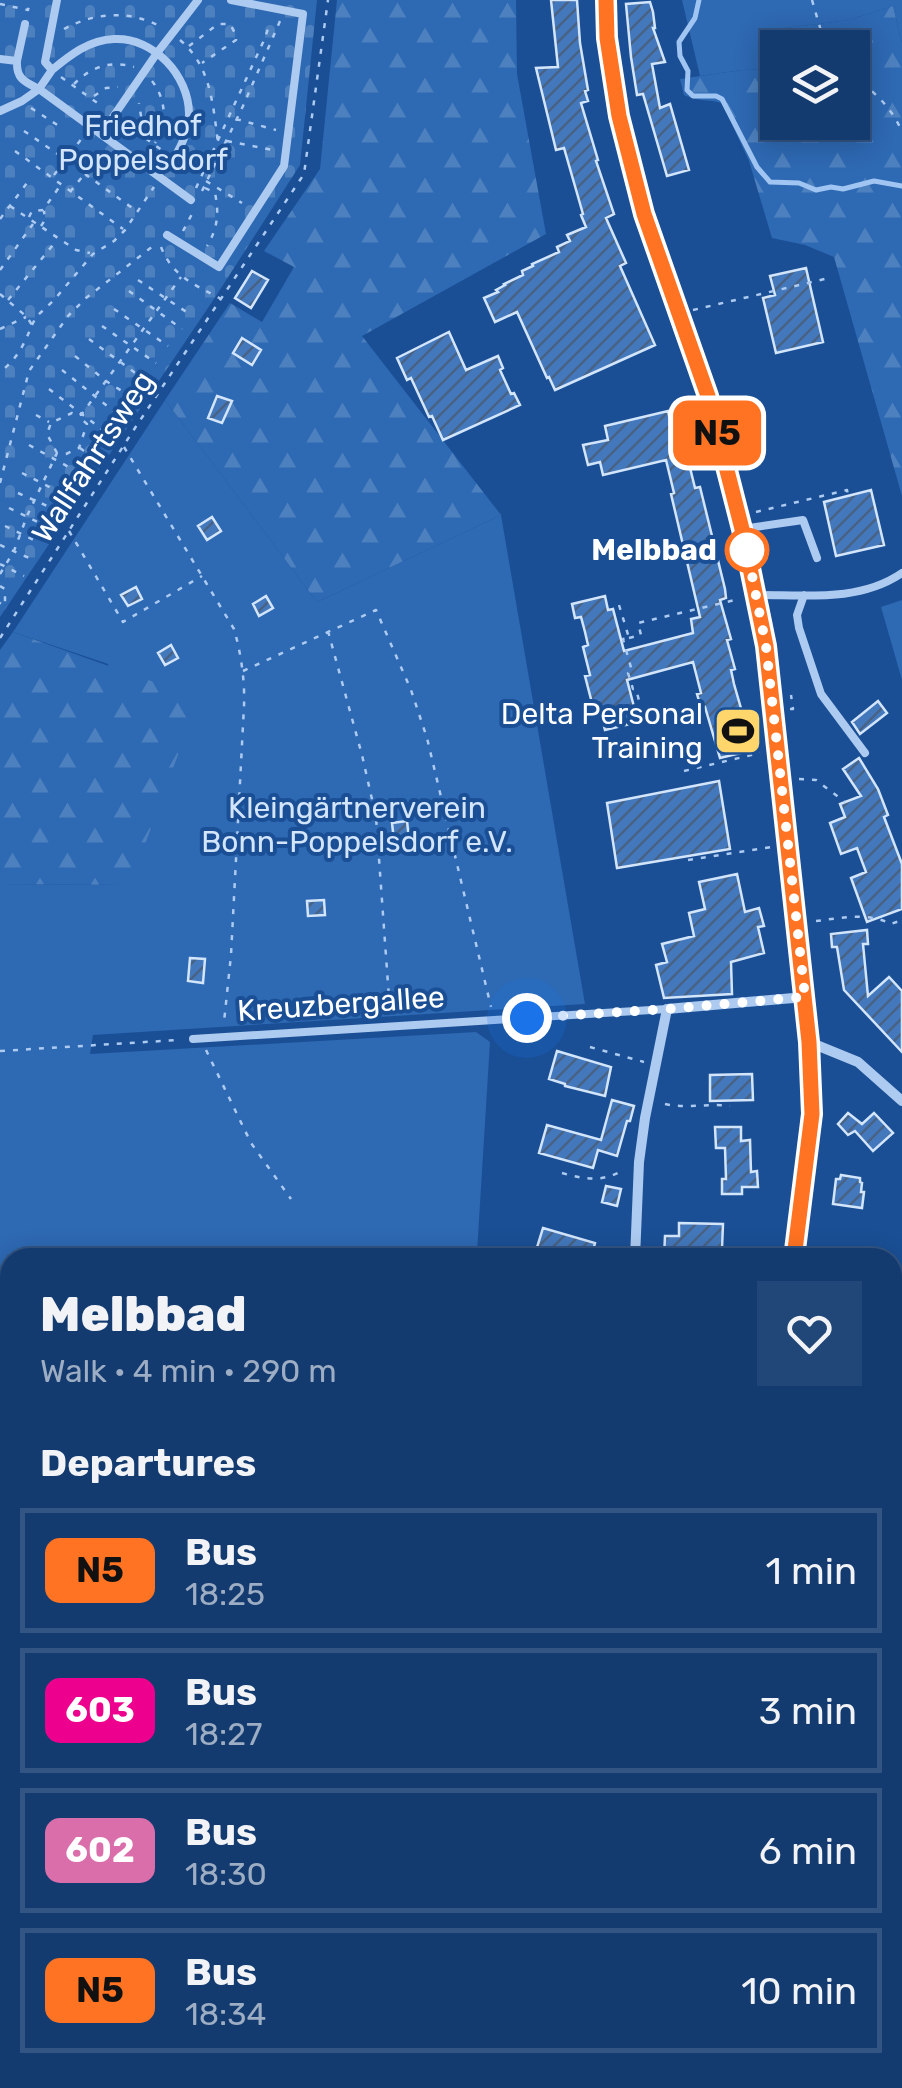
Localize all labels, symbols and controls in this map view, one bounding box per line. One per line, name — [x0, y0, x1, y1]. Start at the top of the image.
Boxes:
map controls — [760, 30, 870, 140]
button: layers — [760, 30, 870, 140]
park label: Friedhof Poppelsdorf — [58, 108, 228, 178]
street label: Wallfahrtsweg — [24, 365, 162, 549]
line badge: N5 — [672, 400, 762, 466]
text: N5 — [693, 412, 741, 454]
marker: Melbbad — [726, 529, 768, 571]
place label: Melbbad — [591, 532, 717, 568]
place label: Delta Personal Training — [501, 696, 703, 766]
sports icon: Delta Personal Training — [712, 705, 764, 757]
park label: Kleingärtnerverein Bonn-Poppelsdorf e.V. — [201, 790, 513, 860]
street label: Kreuzbergallee — [236, 979, 446, 1029]
your location — [502, 993, 552, 1043]
button: heart — [757, 1281, 862, 1386]
text: Melbbad — [40, 1286, 246, 1343]
text: Walk · 4 min · 290 m — [40, 1352, 337, 1390]
text: Departures — [40, 1440, 256, 1486]
text: Bus — [185, 1529, 257, 1575]
text: 1 min — [765, 1548, 857, 1594]
text: N5 — [76, 1549, 124, 1591]
text: 18:25 — [185, 1575, 265, 1613]
text: Bus — [185, 1669, 257, 1715]
text: 3 min — [759, 1688, 857, 1734]
text: 603 — [65, 1689, 135, 1731]
text: 18:27 — [185, 1715, 262, 1753]
text: Bus — [185, 1809, 257, 1855]
text: 6 min — [759, 1828, 857, 1874]
text: 602 — [65, 1829, 135, 1871]
text: 18:30 — [185, 1855, 267, 1893]
text: Bus — [185, 1949, 257, 1995]
text: 10 min — [741, 1968, 857, 2014]
text: N5 — [76, 1969, 124, 2011]
text: 18:34 — [185, 1995, 266, 2033]

